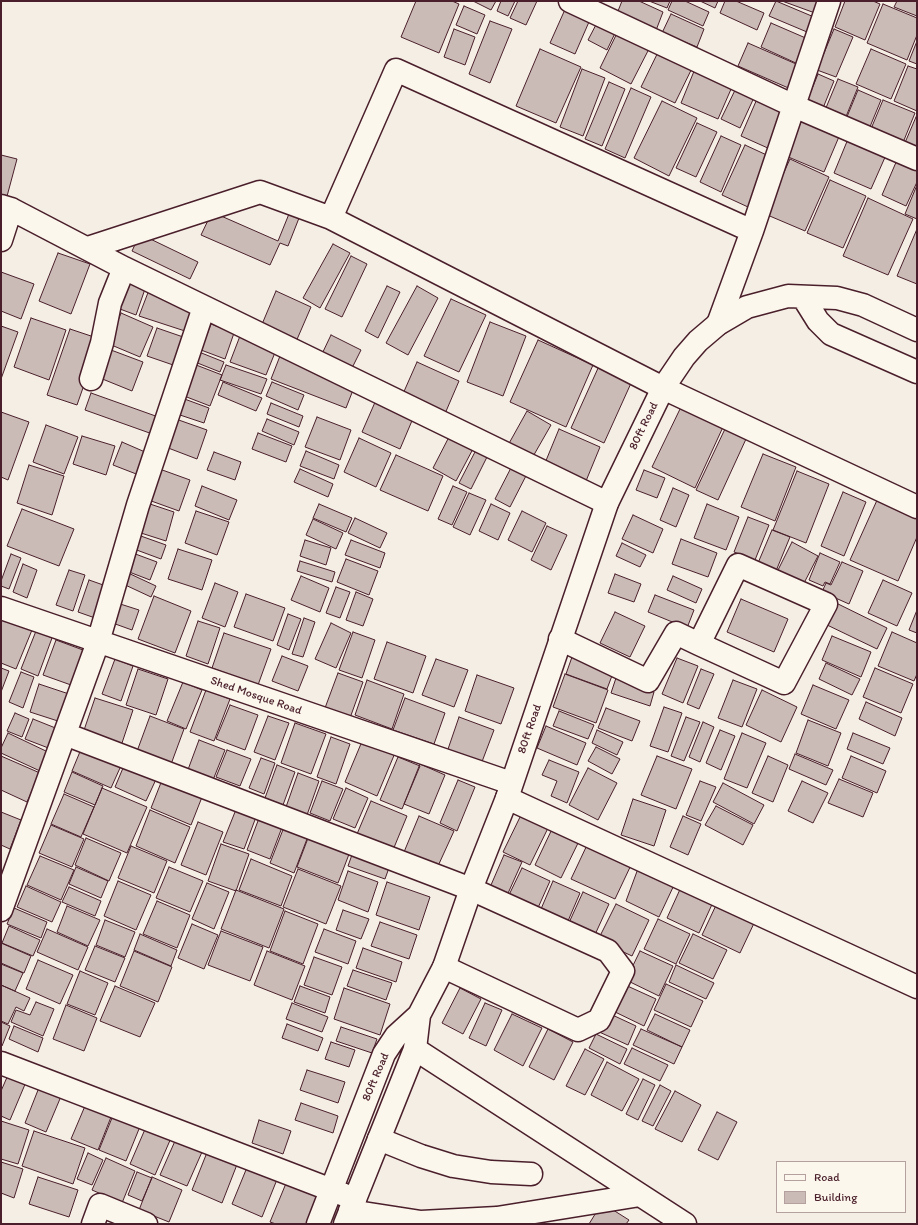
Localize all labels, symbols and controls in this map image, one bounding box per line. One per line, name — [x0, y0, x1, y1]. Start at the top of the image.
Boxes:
street label: 80ft Road — [626, 400, 662, 452]
street label: Shed Mosque Road — [208, 674, 304, 718]
street label: 80ft Road — [515, 702, 545, 756]
street label: 80ft Road — [359, 1051, 393, 1103]
legend — [776, 1161, 906, 1213]
text: Road — [814, 1170, 840, 1184]
text: Building — [814, 1190, 857, 1204]

